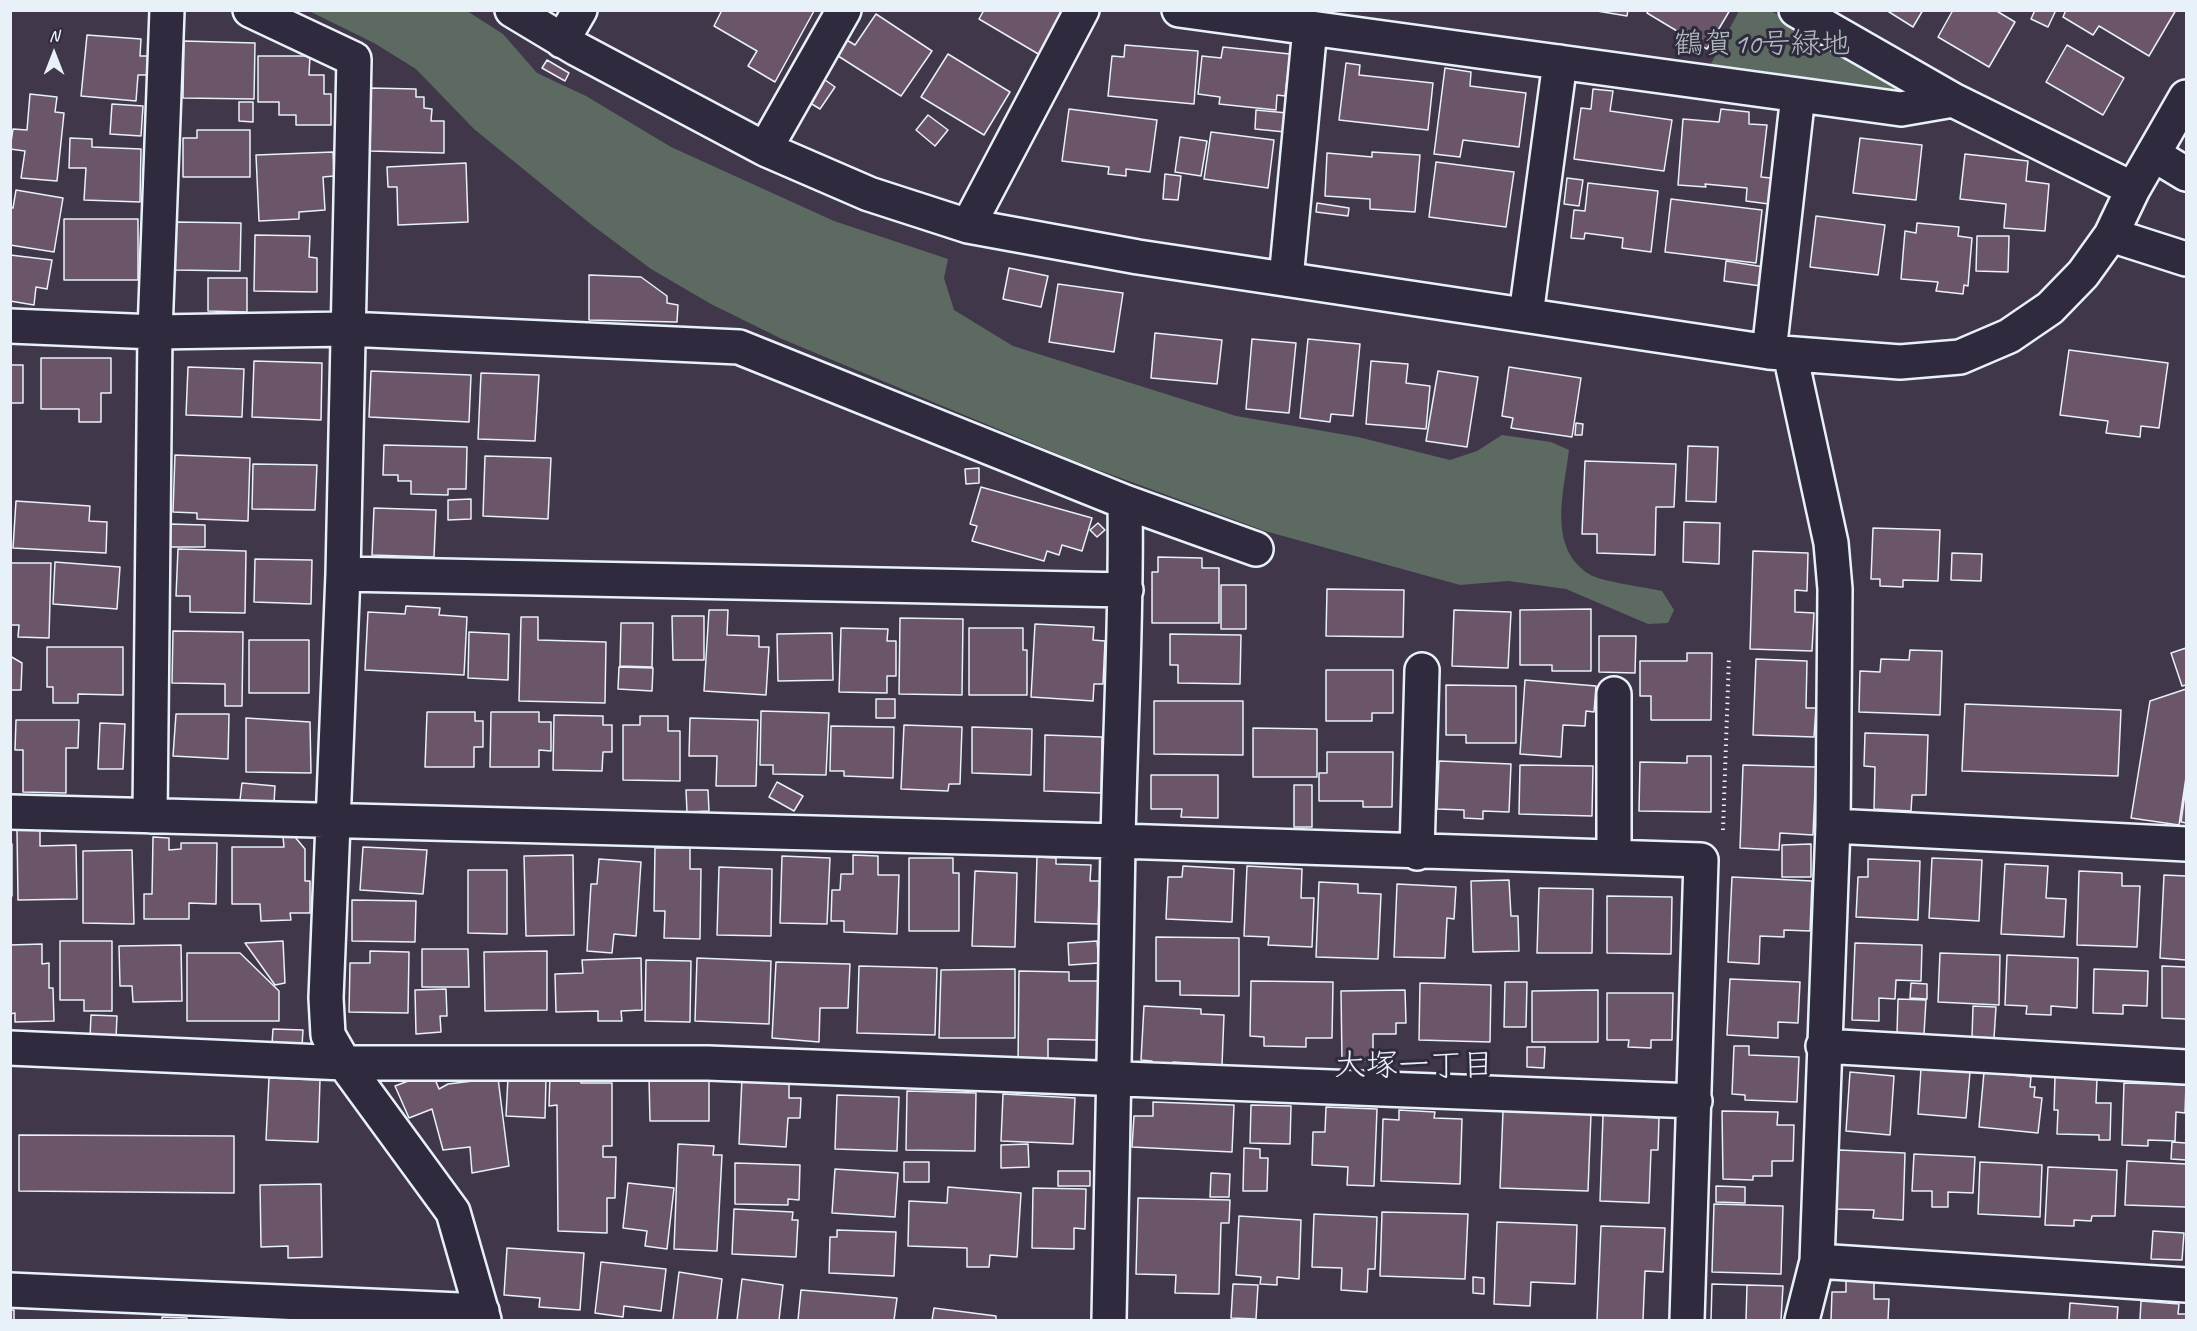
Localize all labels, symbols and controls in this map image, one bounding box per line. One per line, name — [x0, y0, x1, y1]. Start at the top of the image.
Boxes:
north arrow — [24, 24, 84, 84]
text: N — [49, 26, 59, 46]
park label: 鶴賀10号緑地 — [1674, 27, 1850, 63]
district label: 大塚一丁目 — [1334, 1048, 1494, 1086]

